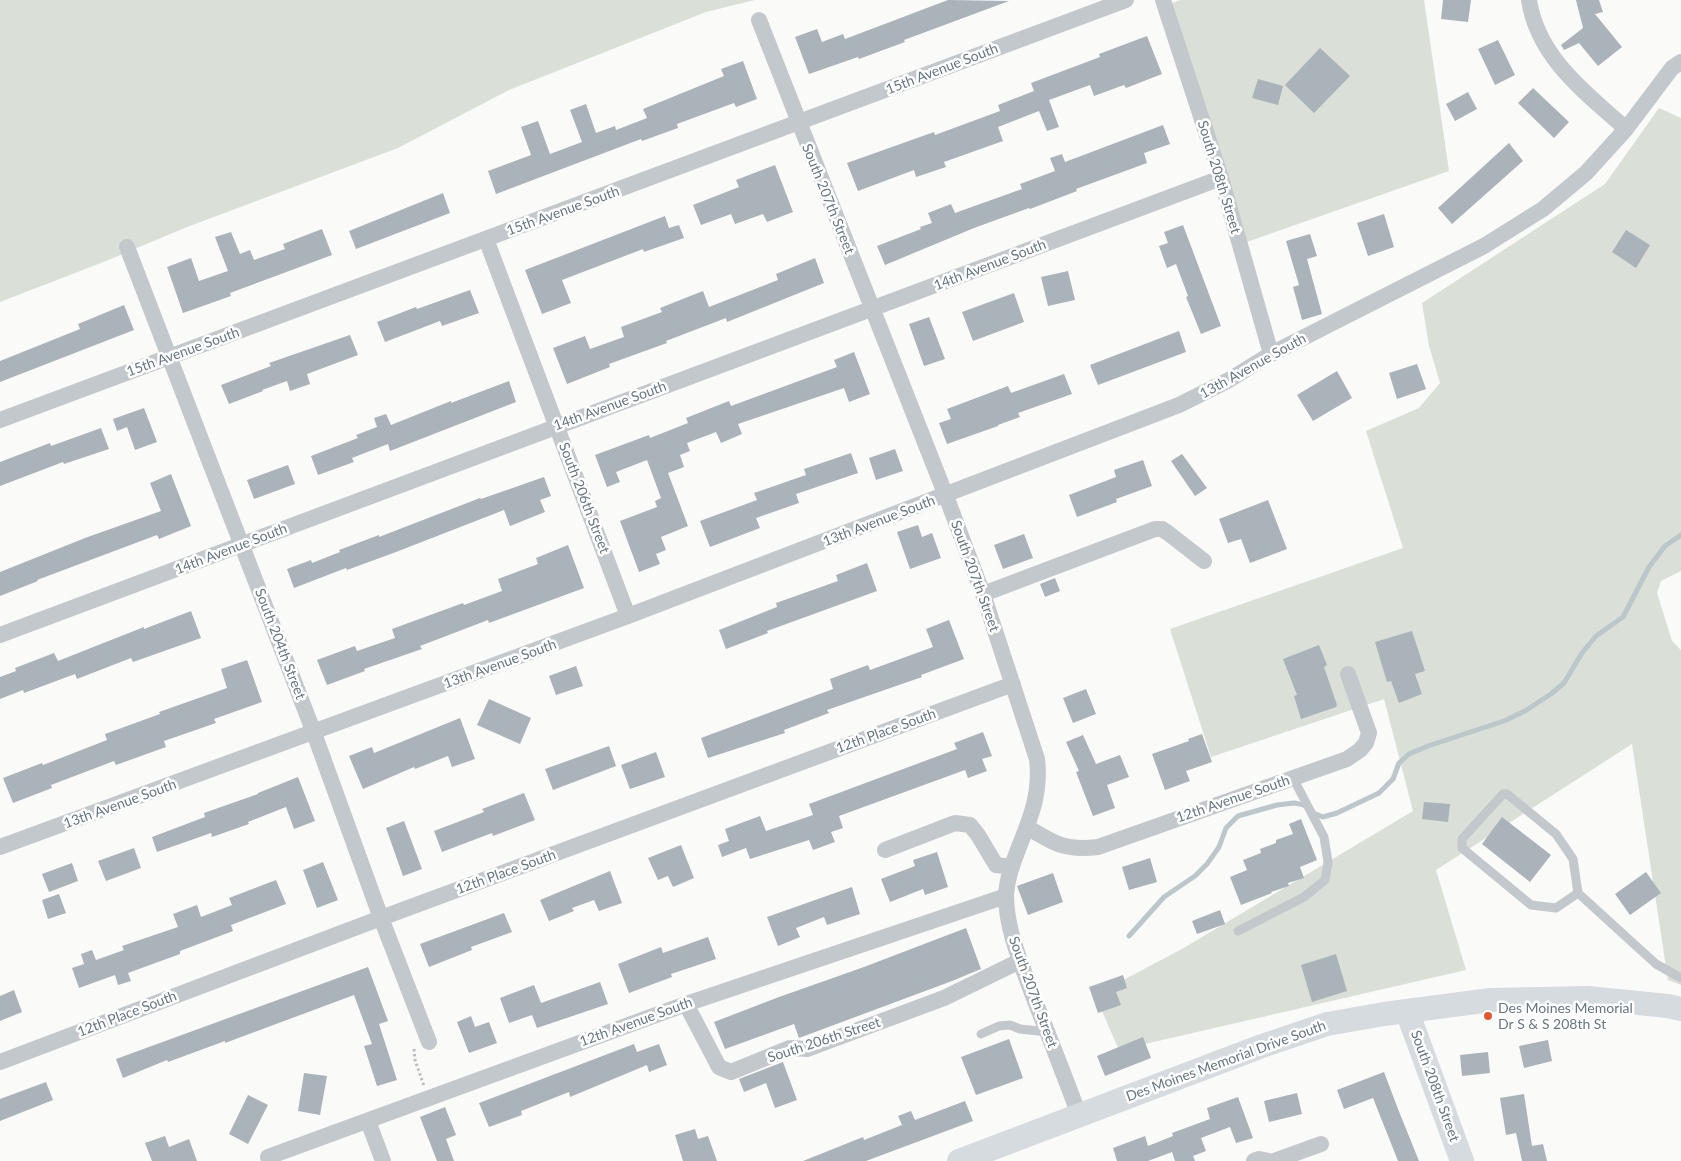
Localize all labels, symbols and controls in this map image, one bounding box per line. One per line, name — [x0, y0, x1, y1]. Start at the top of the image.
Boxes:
street label: 15th Avenue South — [884, 40, 1000, 98]
street label: South 208th Street — [1194, 118, 1244, 236]
street label: South 207th Street — [798, 141, 858, 257]
street label: 15th Avenue South — [504, 183, 622, 239]
street label: 14th Avenue South — [932, 236, 1048, 294]
street label: 15th Avenue South — [124, 324, 242, 380]
street label: 13th Avenue South — [1197, 330, 1309, 402]
street label: 14th Avenue South — [551, 378, 669, 434]
street label: South 206th Street — [555, 440, 613, 556]
street label: 13th Avenue South — [821, 492, 937, 550]
street label: South 207th Street — [947, 518, 1003, 634]
street label: 14th Avenue South — [173, 520, 289, 578]
street label: South 204th Street — [251, 586, 309, 702]
street label: 13th Avenue South — [441, 636, 559, 692]
street label: 12th Place South — [834, 705, 938, 757]
street label: 12th Avenue South — [1174, 772, 1292, 826]
street label: 13th Avenue South — [61, 776, 179, 832]
street label: 12th Place South — [454, 846, 558, 898]
street label: South 207th Street — [1005, 934, 1061, 1050]
street label: 12th Place South — [75, 987, 179, 1041]
street label: 12th Avenue South — [577, 994, 695, 1050]
place label: Des Moines Memorial Dr S & S 208th St — [1498, 1000, 1633, 1032]
marker: Des Moines Memorial Dr S & S 208th St — [1482, 1010, 1494, 1022]
street label: South 206th Street — [766, 1014, 882, 1066]
street label: Des Moines Memorial Drive South — [1124, 1017, 1328, 1105]
street label: South 208th Street — [1407, 1028, 1463, 1144]

